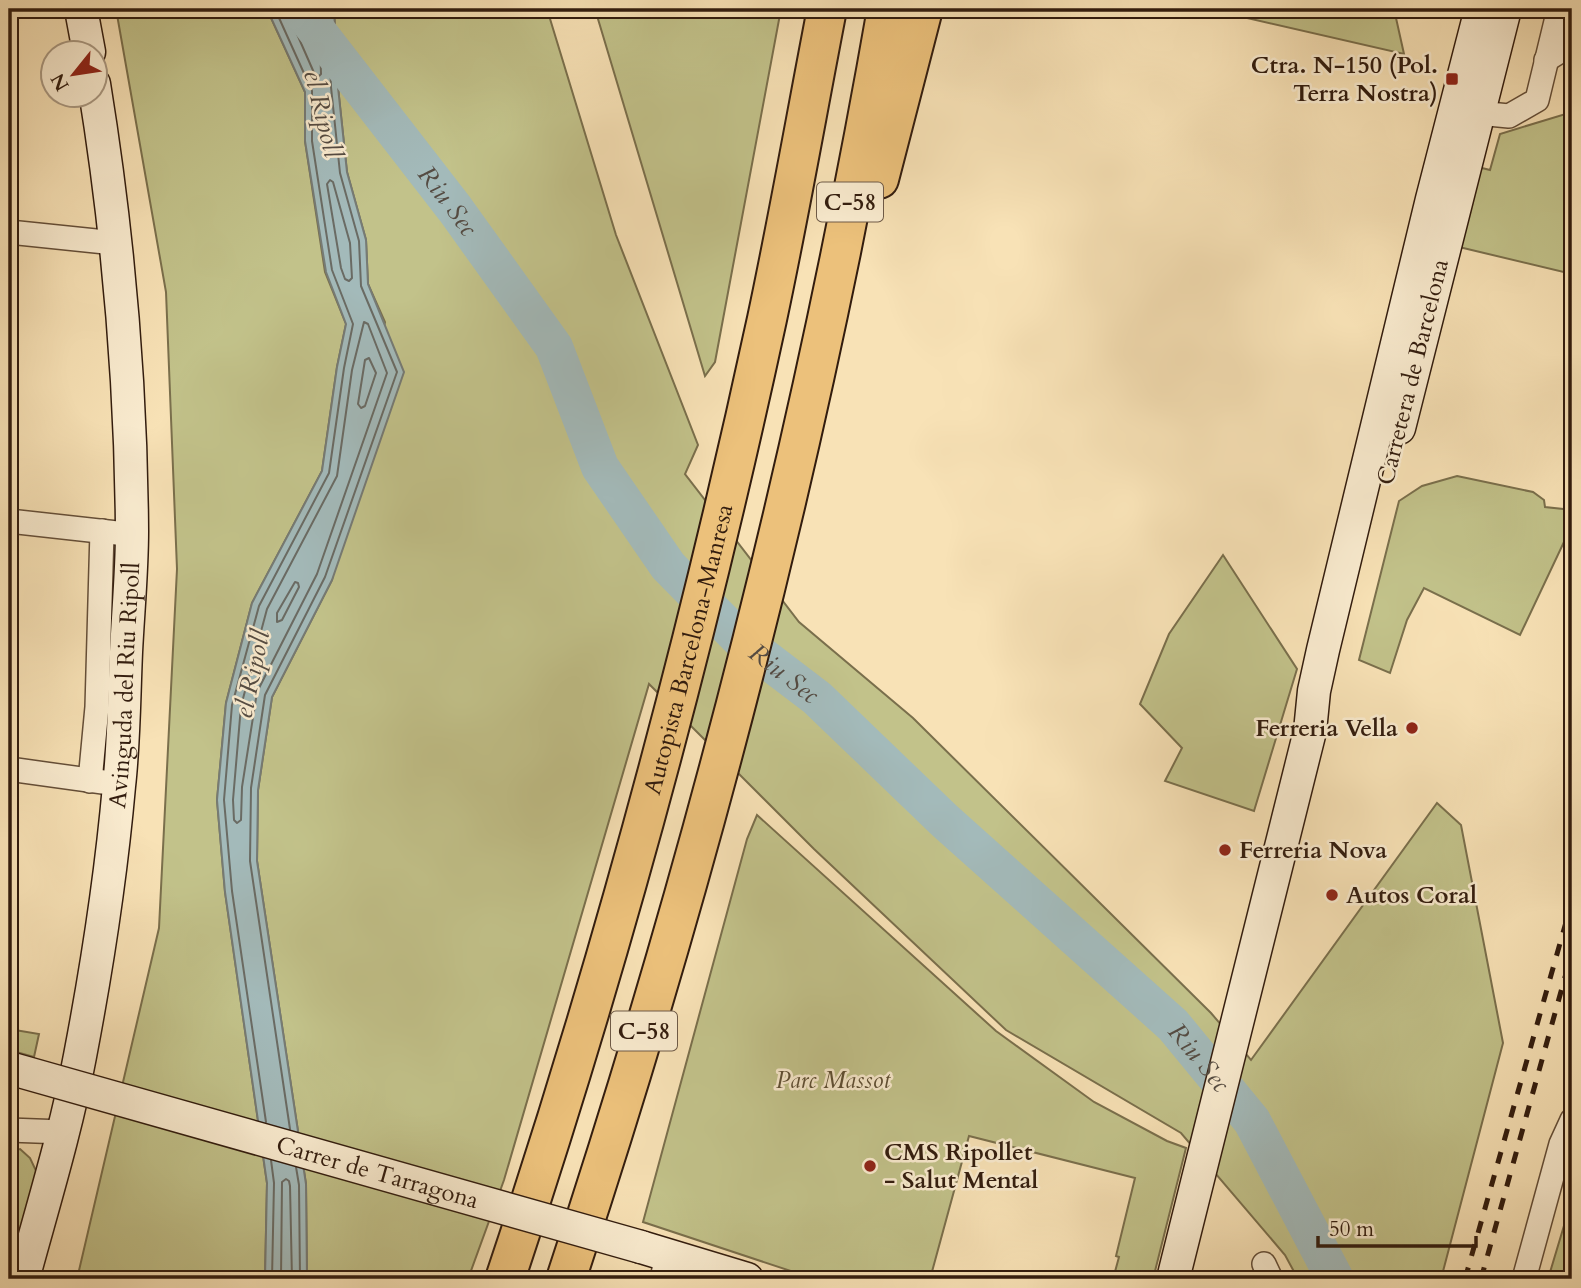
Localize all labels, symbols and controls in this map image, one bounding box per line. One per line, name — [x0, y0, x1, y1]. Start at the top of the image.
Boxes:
north arrow — [38, 38, 108, 108]
place label: Ctra. N-150 (Pol. Terra Nostra) — [1251, 49, 1438, 110]
water label: el Ripoll — [295, 67, 351, 162]
text: N — [45, 68, 76, 96]
marker: Ctra. N-150 (Pol. Terra Nostra) — [1444, 71, 1460, 87]
water label: Riu Sec — [410, 158, 486, 243]
road number: C-58 — [817, 182, 883, 222]
street label: Carretera de Barcelona — [1369, 255, 1457, 488]
street label: Autopista Barcelona-Manresa — [636, 500, 741, 798]
street label: Avinguda del Riu Ripoll — [100, 562, 148, 810]
water label: el Ripoll — [226, 626, 279, 721]
water label: Riu Sec — [742, 635, 827, 711]
place label: Ferreria Vella — [1255, 712, 1398, 745]
marker: Ferreria Vella — [1404, 720, 1420, 736]
place label: Ferreria Nova — [1239, 834, 1387, 867]
marker: Ferreria Nova — [1217, 842, 1233, 858]
place label: Autos Coral — [1346, 879, 1477, 912]
marker: Autos Coral — [1324, 887, 1340, 903]
road number: C-58 — [611, 1012, 677, 1050]
water label: Riu Sec — [1160, 1015, 1239, 1099]
park label: Parc Massot — [776, 1064, 892, 1097]
street label: Carrer de Tarragona — [273, 1128, 483, 1217]
place label: CMS Ripollet - Salut Mental — [884, 1136, 1038, 1197]
marker: CMS Ripollet - Salut Mental — [862, 1158, 878, 1174]
scale bar — [1318, 1204, 1476, 1248]
text: 50 m — [1329, 1215, 1374, 1244]

